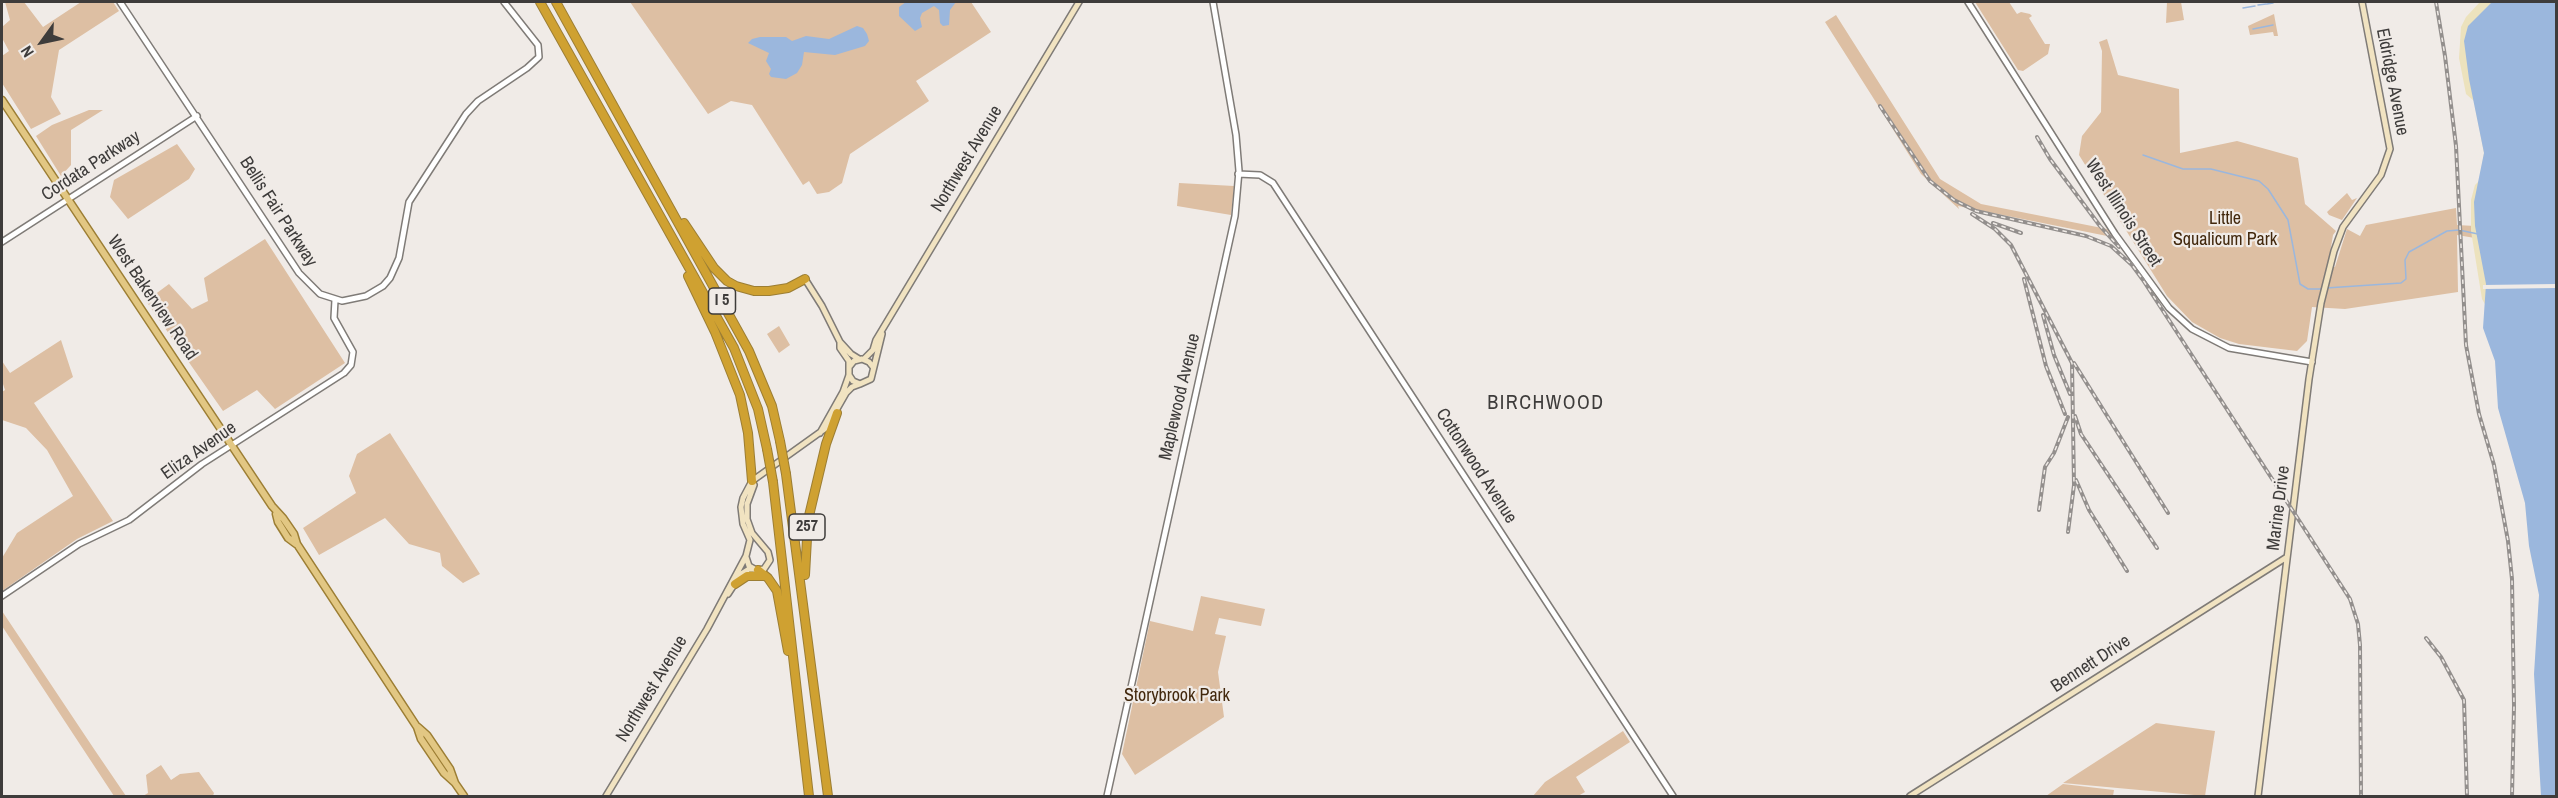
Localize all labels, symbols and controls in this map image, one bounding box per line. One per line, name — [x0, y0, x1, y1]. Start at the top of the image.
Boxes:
north arrow — [12, 12, 72, 72]
street label: Eldridge Avenue — [2371, 26, 2413, 138]
text: N — [15, 42, 39, 62]
street label: Northwest Avenue — [927, 102, 1007, 216]
street label: Cordata Parkway — [38, 126, 144, 206]
street label: Bellis Fair Parkway — [235, 153, 321, 271]
street label: West Illinois Street — [2080, 155, 2166, 271]
park label: Little Squalicum Park — [2173, 208, 2277, 250]
street label: West Bakerview Road — [102, 232, 202, 364]
road number: I 5 — [708, 288, 736, 314]
street label: Maplewood Avenue — [1155, 332, 1205, 462]
district label: BIRCHWOOD — [1487, 392, 1605, 416]
street label: Cottonwood Avenue — [1431, 404, 1521, 528]
street label: Eliza Avenue — [157, 417, 241, 485]
street label: Marine Drive — [2263, 464, 2295, 552]
road number: 257 — [789, 514, 825, 540]
street label: Bennett Drive — [2047, 630, 2135, 698]
street label: Northwest Avenue — [612, 632, 692, 746]
park label: Storybrook Park — [1124, 685, 1230, 707]

